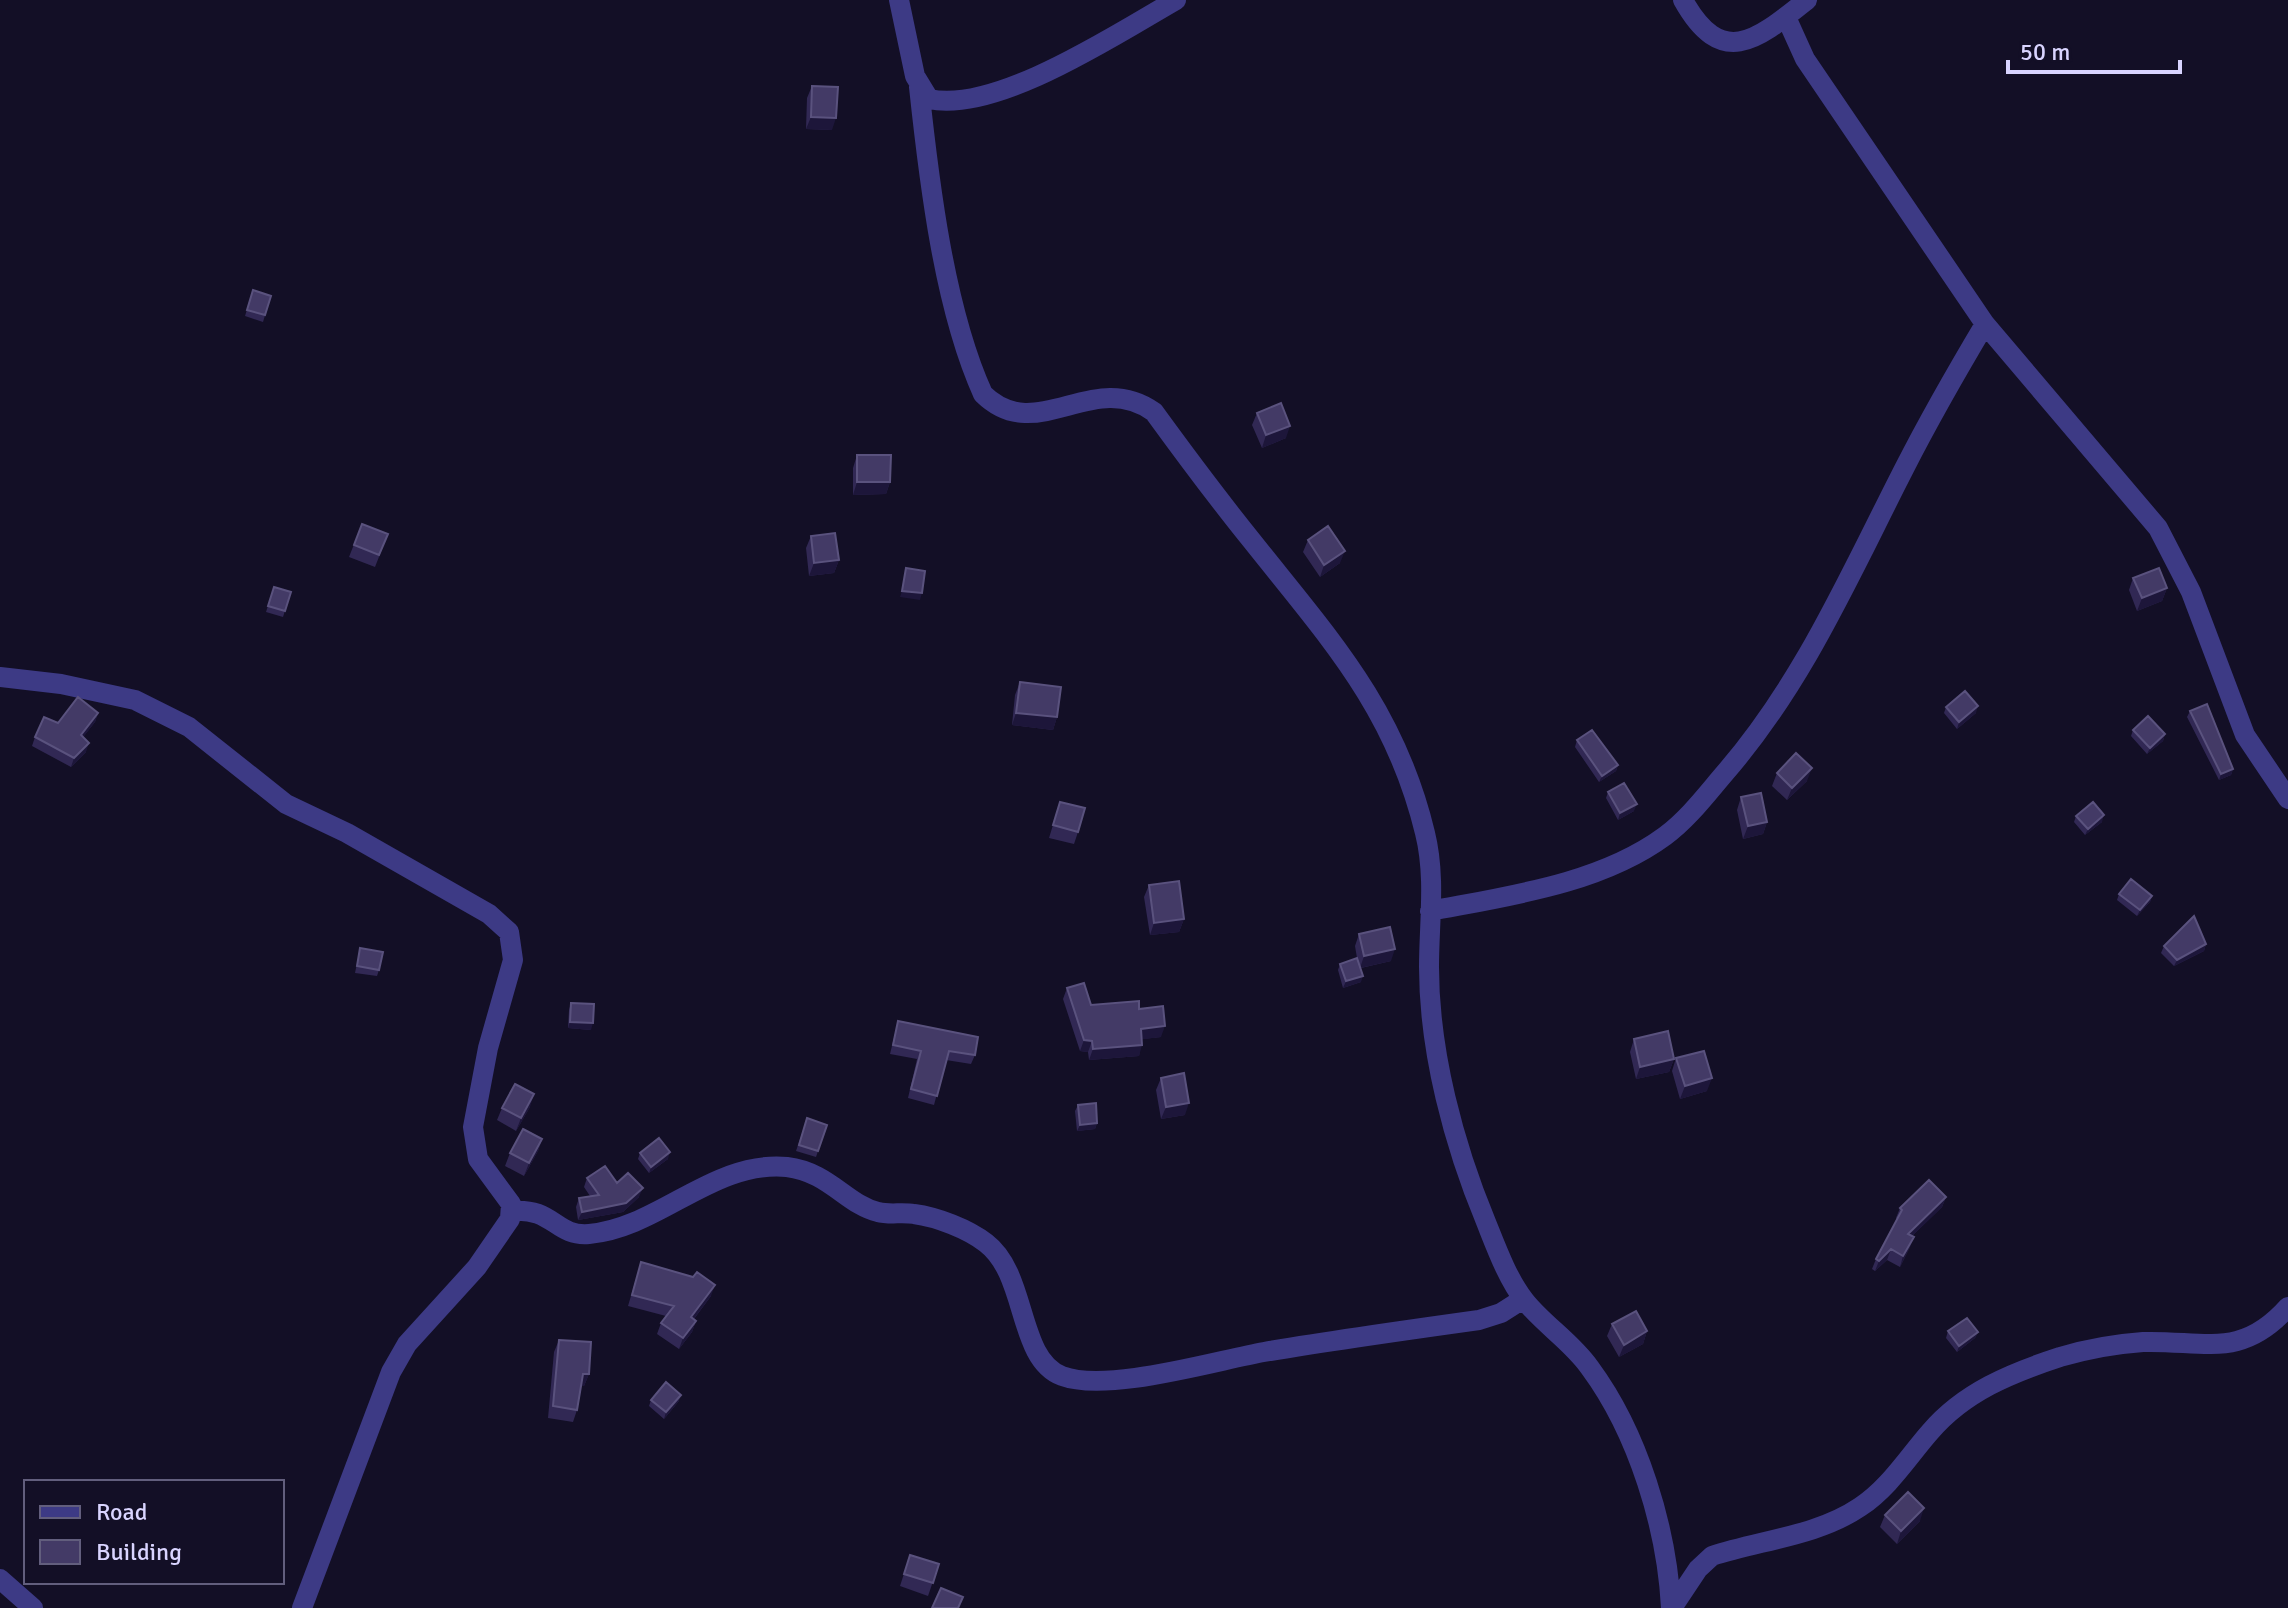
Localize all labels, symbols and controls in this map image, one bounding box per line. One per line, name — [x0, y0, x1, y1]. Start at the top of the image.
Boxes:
scale bar — [2008, 24, 2180, 74]
text: 50 m — [2020, 37, 2070, 67]
legend — [24, 1480, 284, 1584]
text: Road — [96, 1497, 147, 1527]
text: Building — [96, 1537, 182, 1567]

